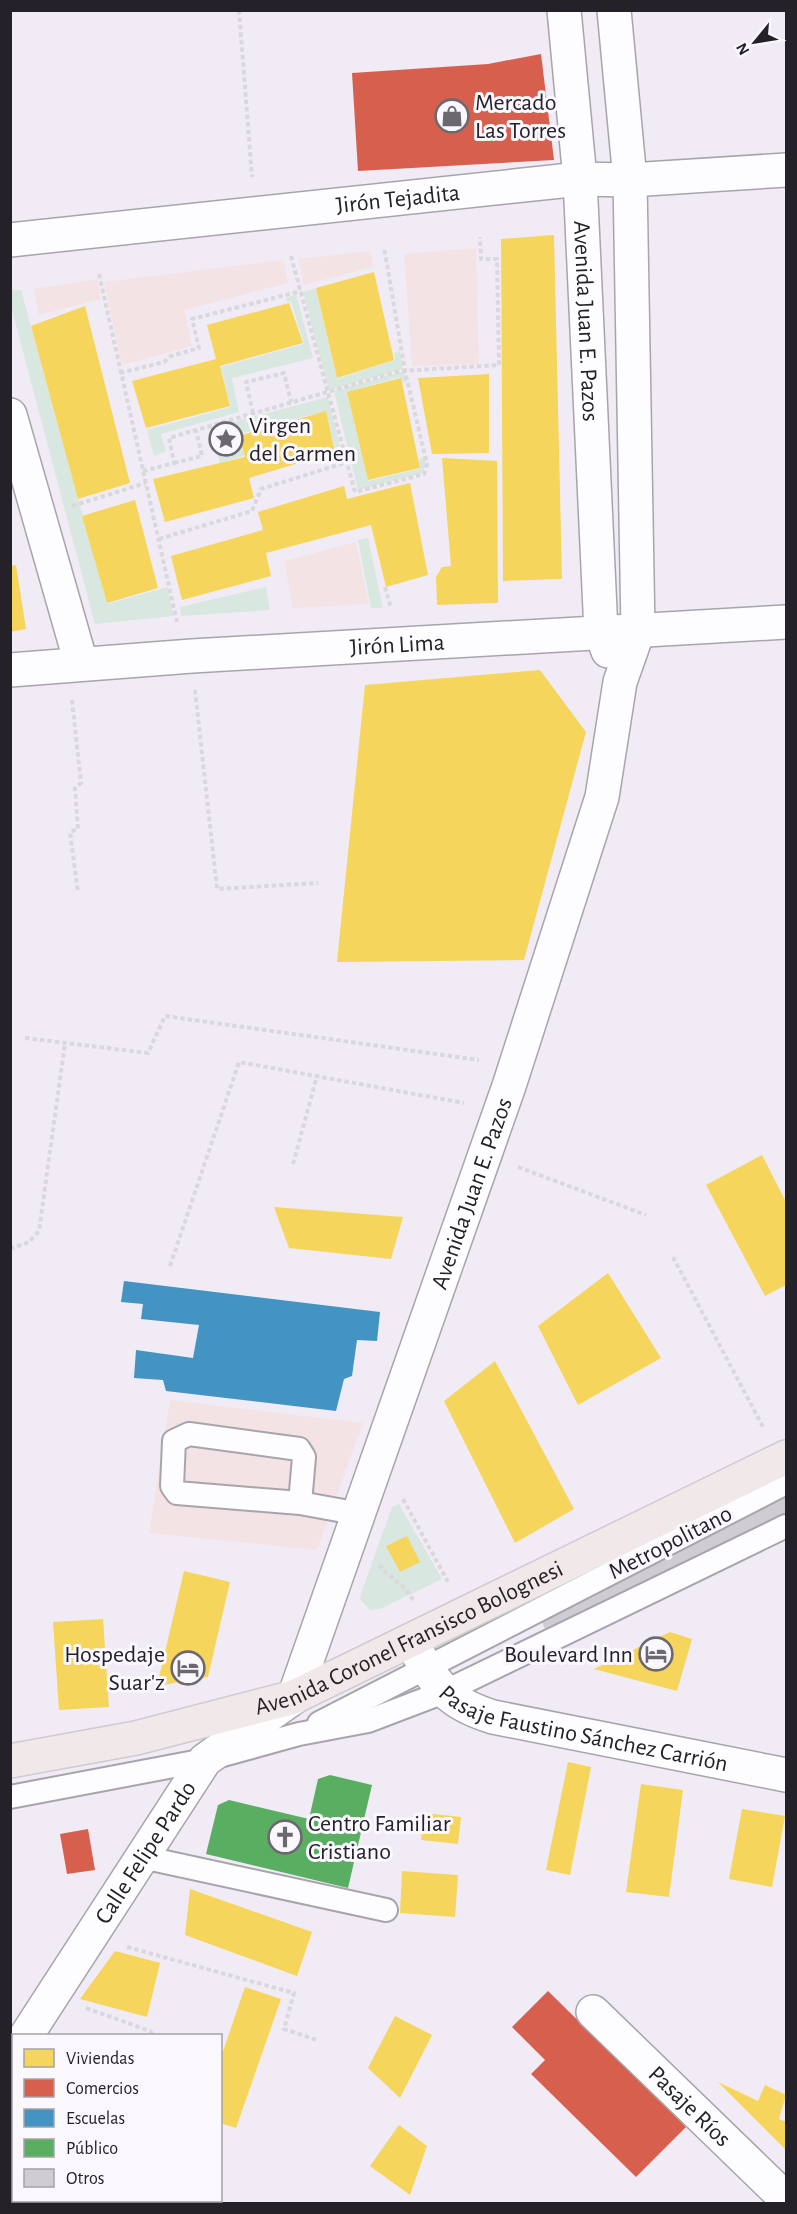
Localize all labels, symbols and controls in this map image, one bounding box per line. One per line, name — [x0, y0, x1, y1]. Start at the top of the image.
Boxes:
north arrow — [725, 12, 785, 72]
text: N — [733, 40, 753, 58]
place label: Mercado Las Torres — [475, 91, 566, 143]
shop icon: Mercado Las Torres — [434, 98, 470, 134]
street label: Jirón Tejadita — [335, 181, 461, 218]
street label: Avenida Juan E. Pazos — [569, 220, 602, 422]
place label: Virgen del Carmen — [249, 414, 356, 466]
place icon: Virgen del Carmen — [208, 421, 244, 457]
street label: Jirón Lima — [349, 631, 445, 660]
street label: Avenida Juan E. Pazos — [428, 1095, 517, 1292]
street label: Metropolitano — [605, 1502, 736, 1584]
street label: Avenida Coronel Fransisco Bolognesi — [253, 1557, 567, 1720]
hotel icon: Boulevard Inn — [638, 1636, 674, 1672]
place label: Hospedaje Suar'z — [64, 1643, 165, 1695]
place label: Boulevard Inn — [504, 1643, 633, 1667]
hotel icon: Hospedaje Suar'z — [170, 1650, 206, 1686]
street label: Pasaje Faustino Sánchez Carrión — [434, 1681, 730, 1776]
street label: Calle Felipe Pardo — [91, 1777, 201, 1928]
place label: Centro Familiar Cristiano — [308, 1812, 451, 1864]
church icon: Centro Familiar Cristiano — [267, 1819, 303, 1855]
legend — [12, 2034, 222, 2202]
text: Viviendas — [66, 2050, 134, 2068]
street label: Pasaje Ríos — [643, 2062, 735, 2152]
text: Comercios — [66, 2080, 139, 2098]
text: Escuelas — [66, 2110, 125, 2128]
text: Público — [66, 2140, 118, 2158]
text: Otros — [66, 2170, 104, 2188]

